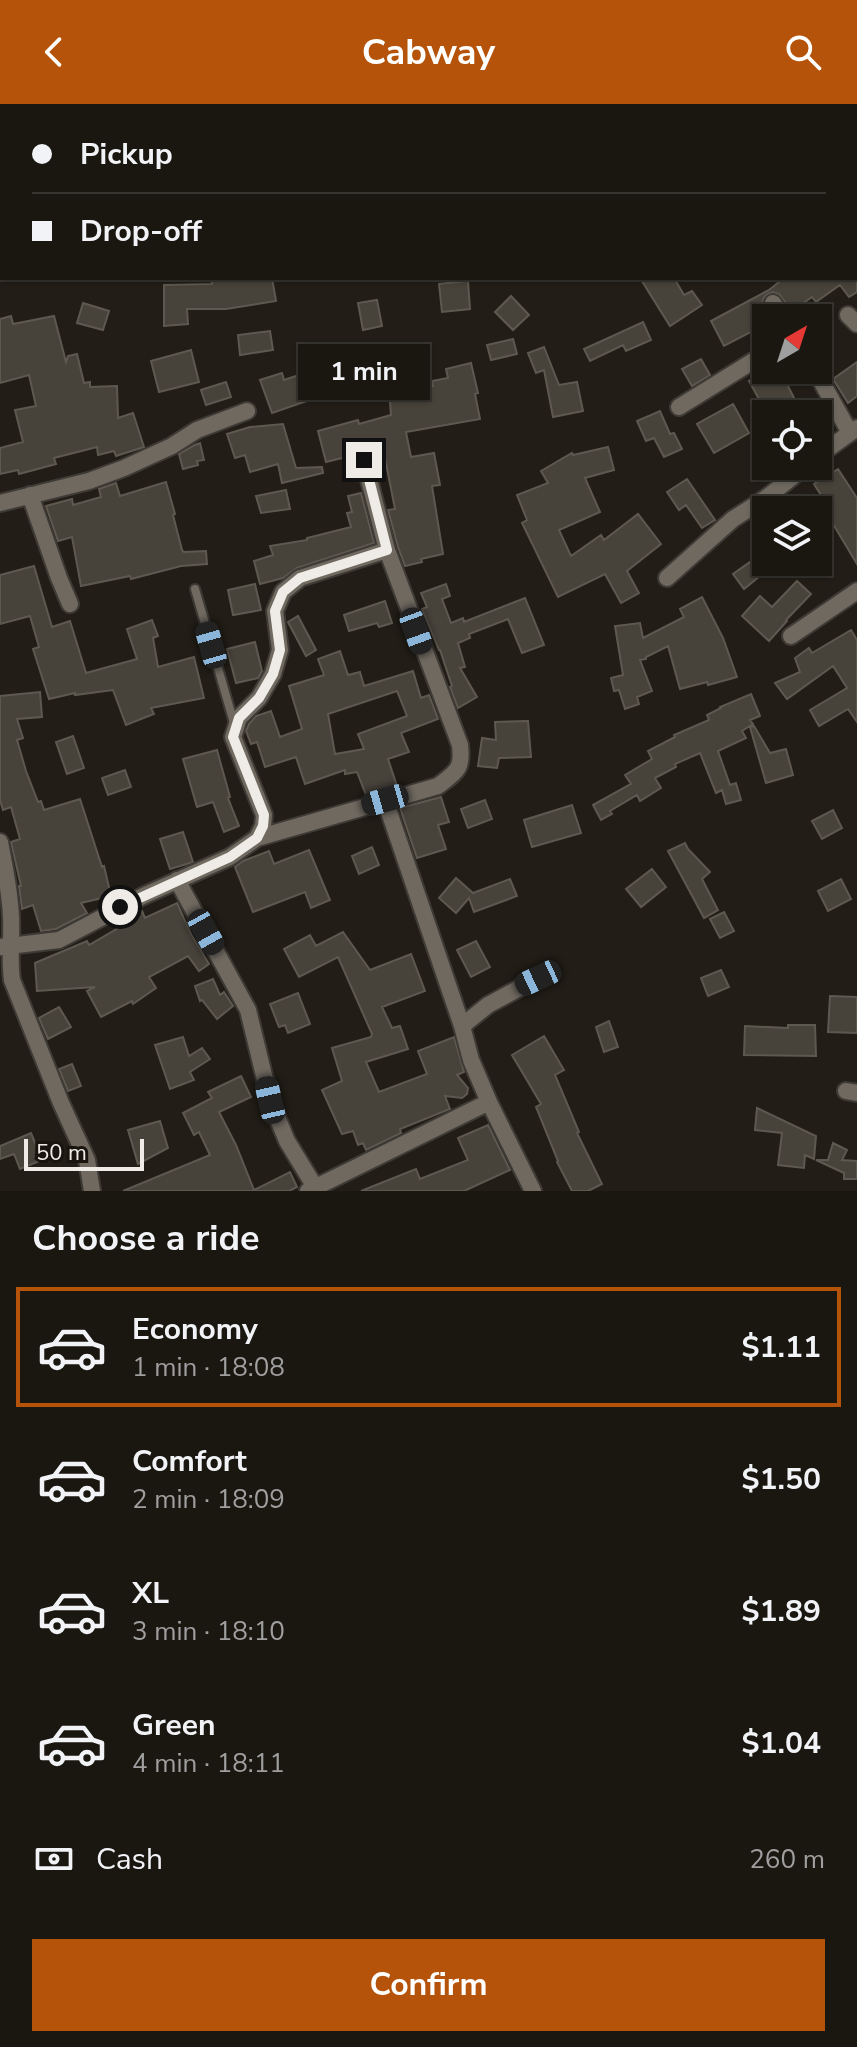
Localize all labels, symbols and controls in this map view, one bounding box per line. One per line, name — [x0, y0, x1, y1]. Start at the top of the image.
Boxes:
text: Cabway — [362, 28, 495, 77]
icon: back — [32, 30, 76, 74]
icon: search — [781, 30, 825, 74]
text: Pickup — [80, 134, 173, 175]
text: Drop-off — [80, 211, 202, 252]
north arrow — [752, 304, 832, 384]
map controls — [752, 304, 832, 576]
callout: 1 min — [298, 344, 430, 400]
text: 1 min — [330, 354, 398, 389]
button: locate — [752, 400, 832, 480]
route end — [346, 442, 382, 478]
button: layers — [752, 496, 832, 576]
car — [397, 604, 435, 658]
car — [193, 619, 229, 671]
car — [359, 782, 411, 818]
route start — [102, 889, 138, 925]
car — [184, 905, 228, 959]
car — [511, 957, 565, 999]
car — [253, 1074, 287, 1126]
scale bar — [24, 1135, 144, 1171]
text: 50 m — [36, 1138, 87, 1168]
text: Choose a ride — [32, 1214, 260, 1263]
text: Economy — [132, 1309, 258, 1350]
icon: car — [36, 1311, 108, 1383]
text: $1.11 — [742, 1327, 821, 1368]
text: 1 min · 18:08 — [132, 1350, 285, 1385]
text: Comfort — [132, 1441, 247, 1482]
icon: car — [36, 1443, 108, 1515]
text: $1.50 — [742, 1459, 821, 1500]
text: 2 min · 18:09 — [132, 1482, 285, 1517]
text: XL — [132, 1573, 169, 1614]
icon: car — [36, 1575, 108, 1647]
text: $1.89 — [742, 1591, 821, 1632]
text: 3 min · 18:10 — [132, 1614, 285, 1649]
text: Green — [132, 1705, 216, 1746]
icon: car — [36, 1707, 108, 1779]
text: $1.04 — [742, 1723, 821, 1764]
text: 4 min · 18:11 — [132, 1746, 285, 1781]
icon: cash — [32, 1837, 76, 1881]
text: Cash — [96, 1839, 163, 1880]
text: 260 m — [749, 1842, 825, 1877]
button: Confirm — [32, 1939, 825, 2031]

